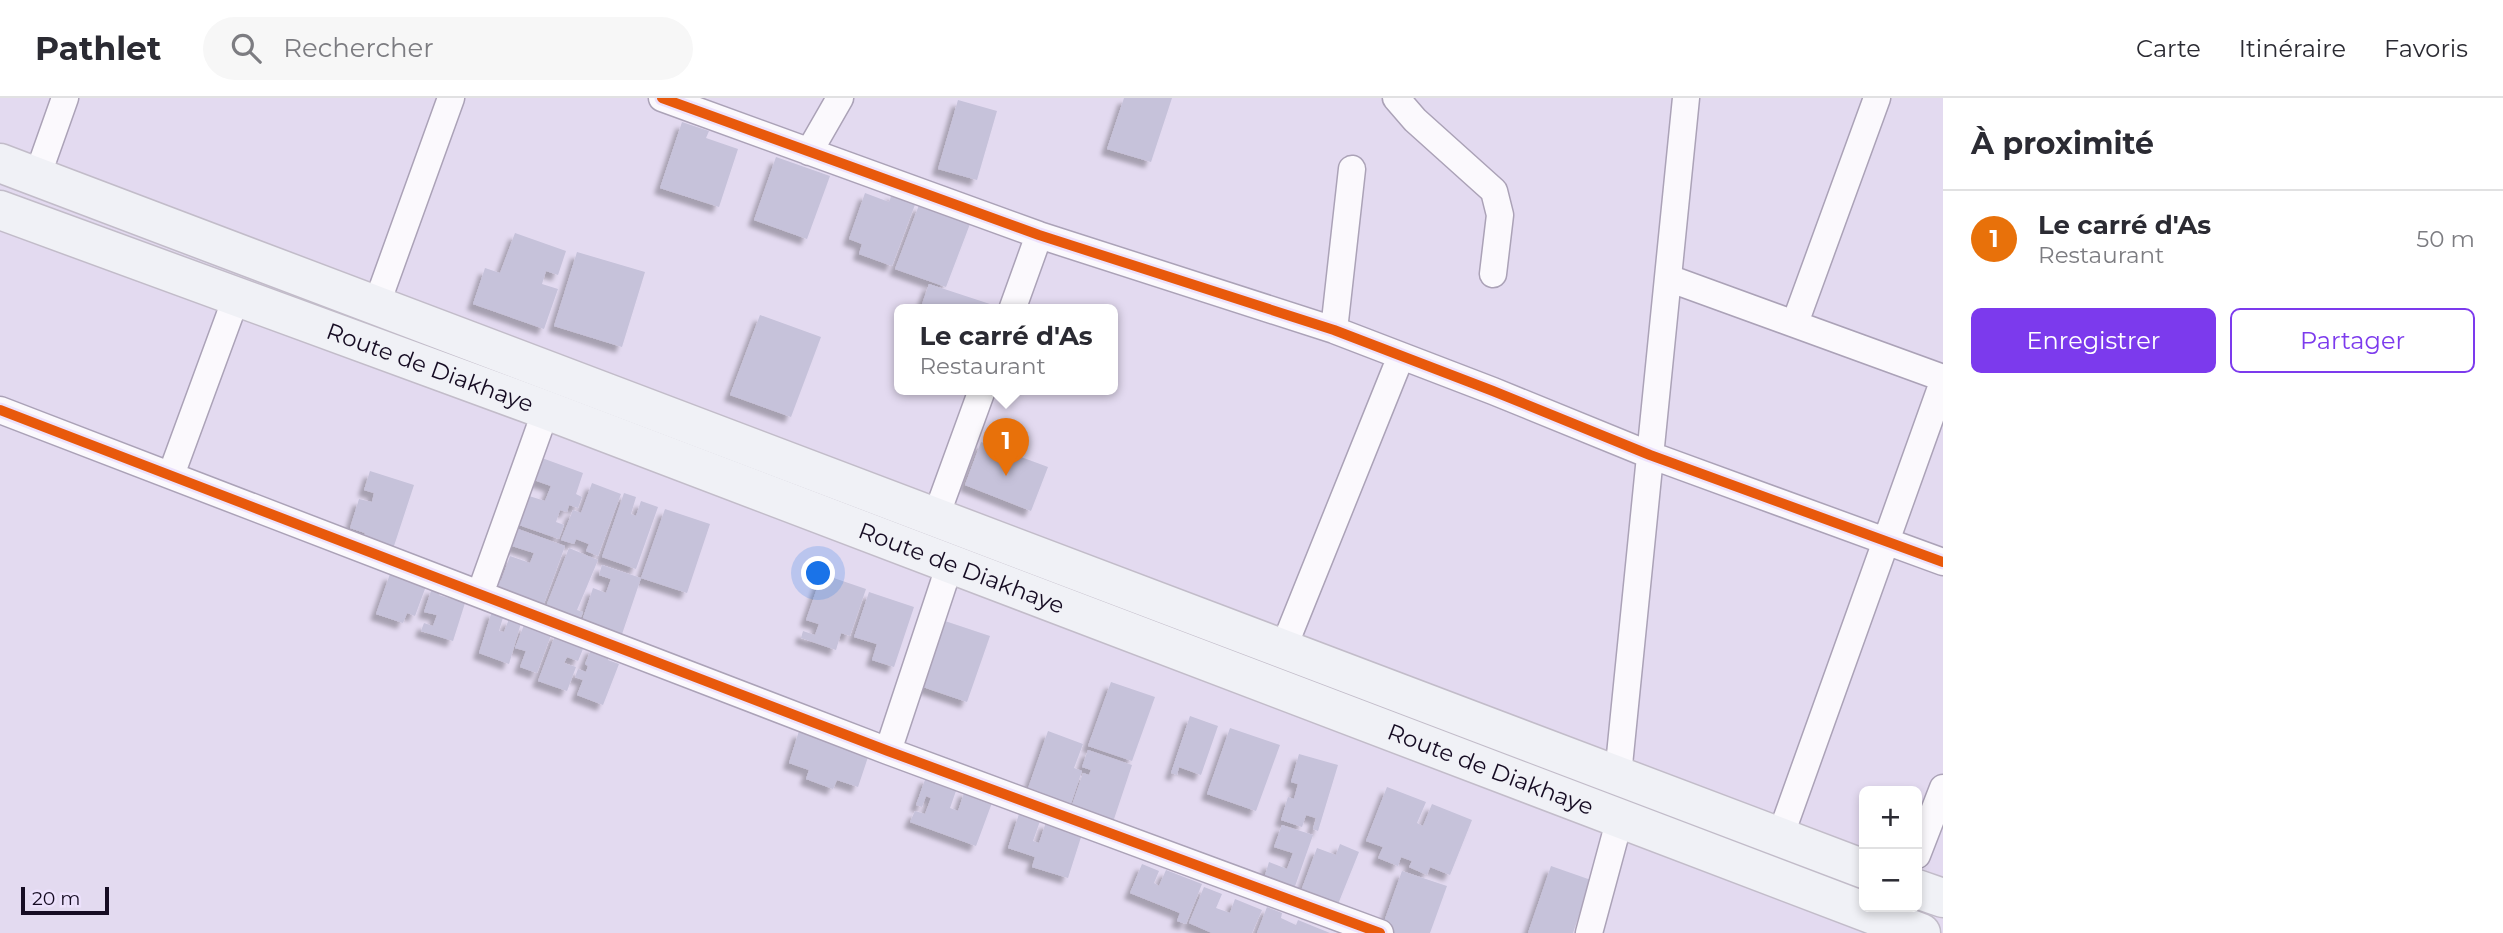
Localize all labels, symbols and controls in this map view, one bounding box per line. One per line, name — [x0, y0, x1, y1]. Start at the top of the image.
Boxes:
search box — [203, 17, 693, 80]
text: Pathlet — [35, 28, 161, 68]
icon: search — [227, 29, 265, 67]
text: Rechercher — [283, 32, 434, 64]
text: Carte — [2136, 34, 2201, 63]
text: Itinéraire — [2239, 34, 2346, 63]
text: Favoris — [2384, 34, 2468, 63]
text: À proximité — [1971, 125, 2154, 162]
text: Le carré d'As — [2038, 209, 2211, 241]
text: 1 — [1989, 225, 1999, 253]
text: 50 m — [2416, 225, 2475, 253]
text: Restaurant — [2038, 241, 2164, 269]
popup — [894, 304, 1118, 395]
button: Enregistrer — [1971, 308, 2216, 373]
button: Partager — [2230, 308, 2475, 373]
street label: Route de Diakhaye — [323, 317, 537, 418]
text: Le carré d'As — [919, 320, 1093, 352]
text: Restaurant — [919, 352, 1046, 380]
pin: 1 — [983, 418, 1029, 476]
street label: Route de Diakhaye — [855, 516, 1068, 620]
your location — [801, 556, 835, 590]
street label: Route de Diakhaye — [1384, 717, 1597, 821]
map controls — [1859, 786, 1922, 912]
button: + — [1859, 786, 1922, 849]
button: − — [1859, 849, 1922, 912]
scale bar — [21, 884, 108, 916]
text: 20 m — [32, 887, 80, 910]

